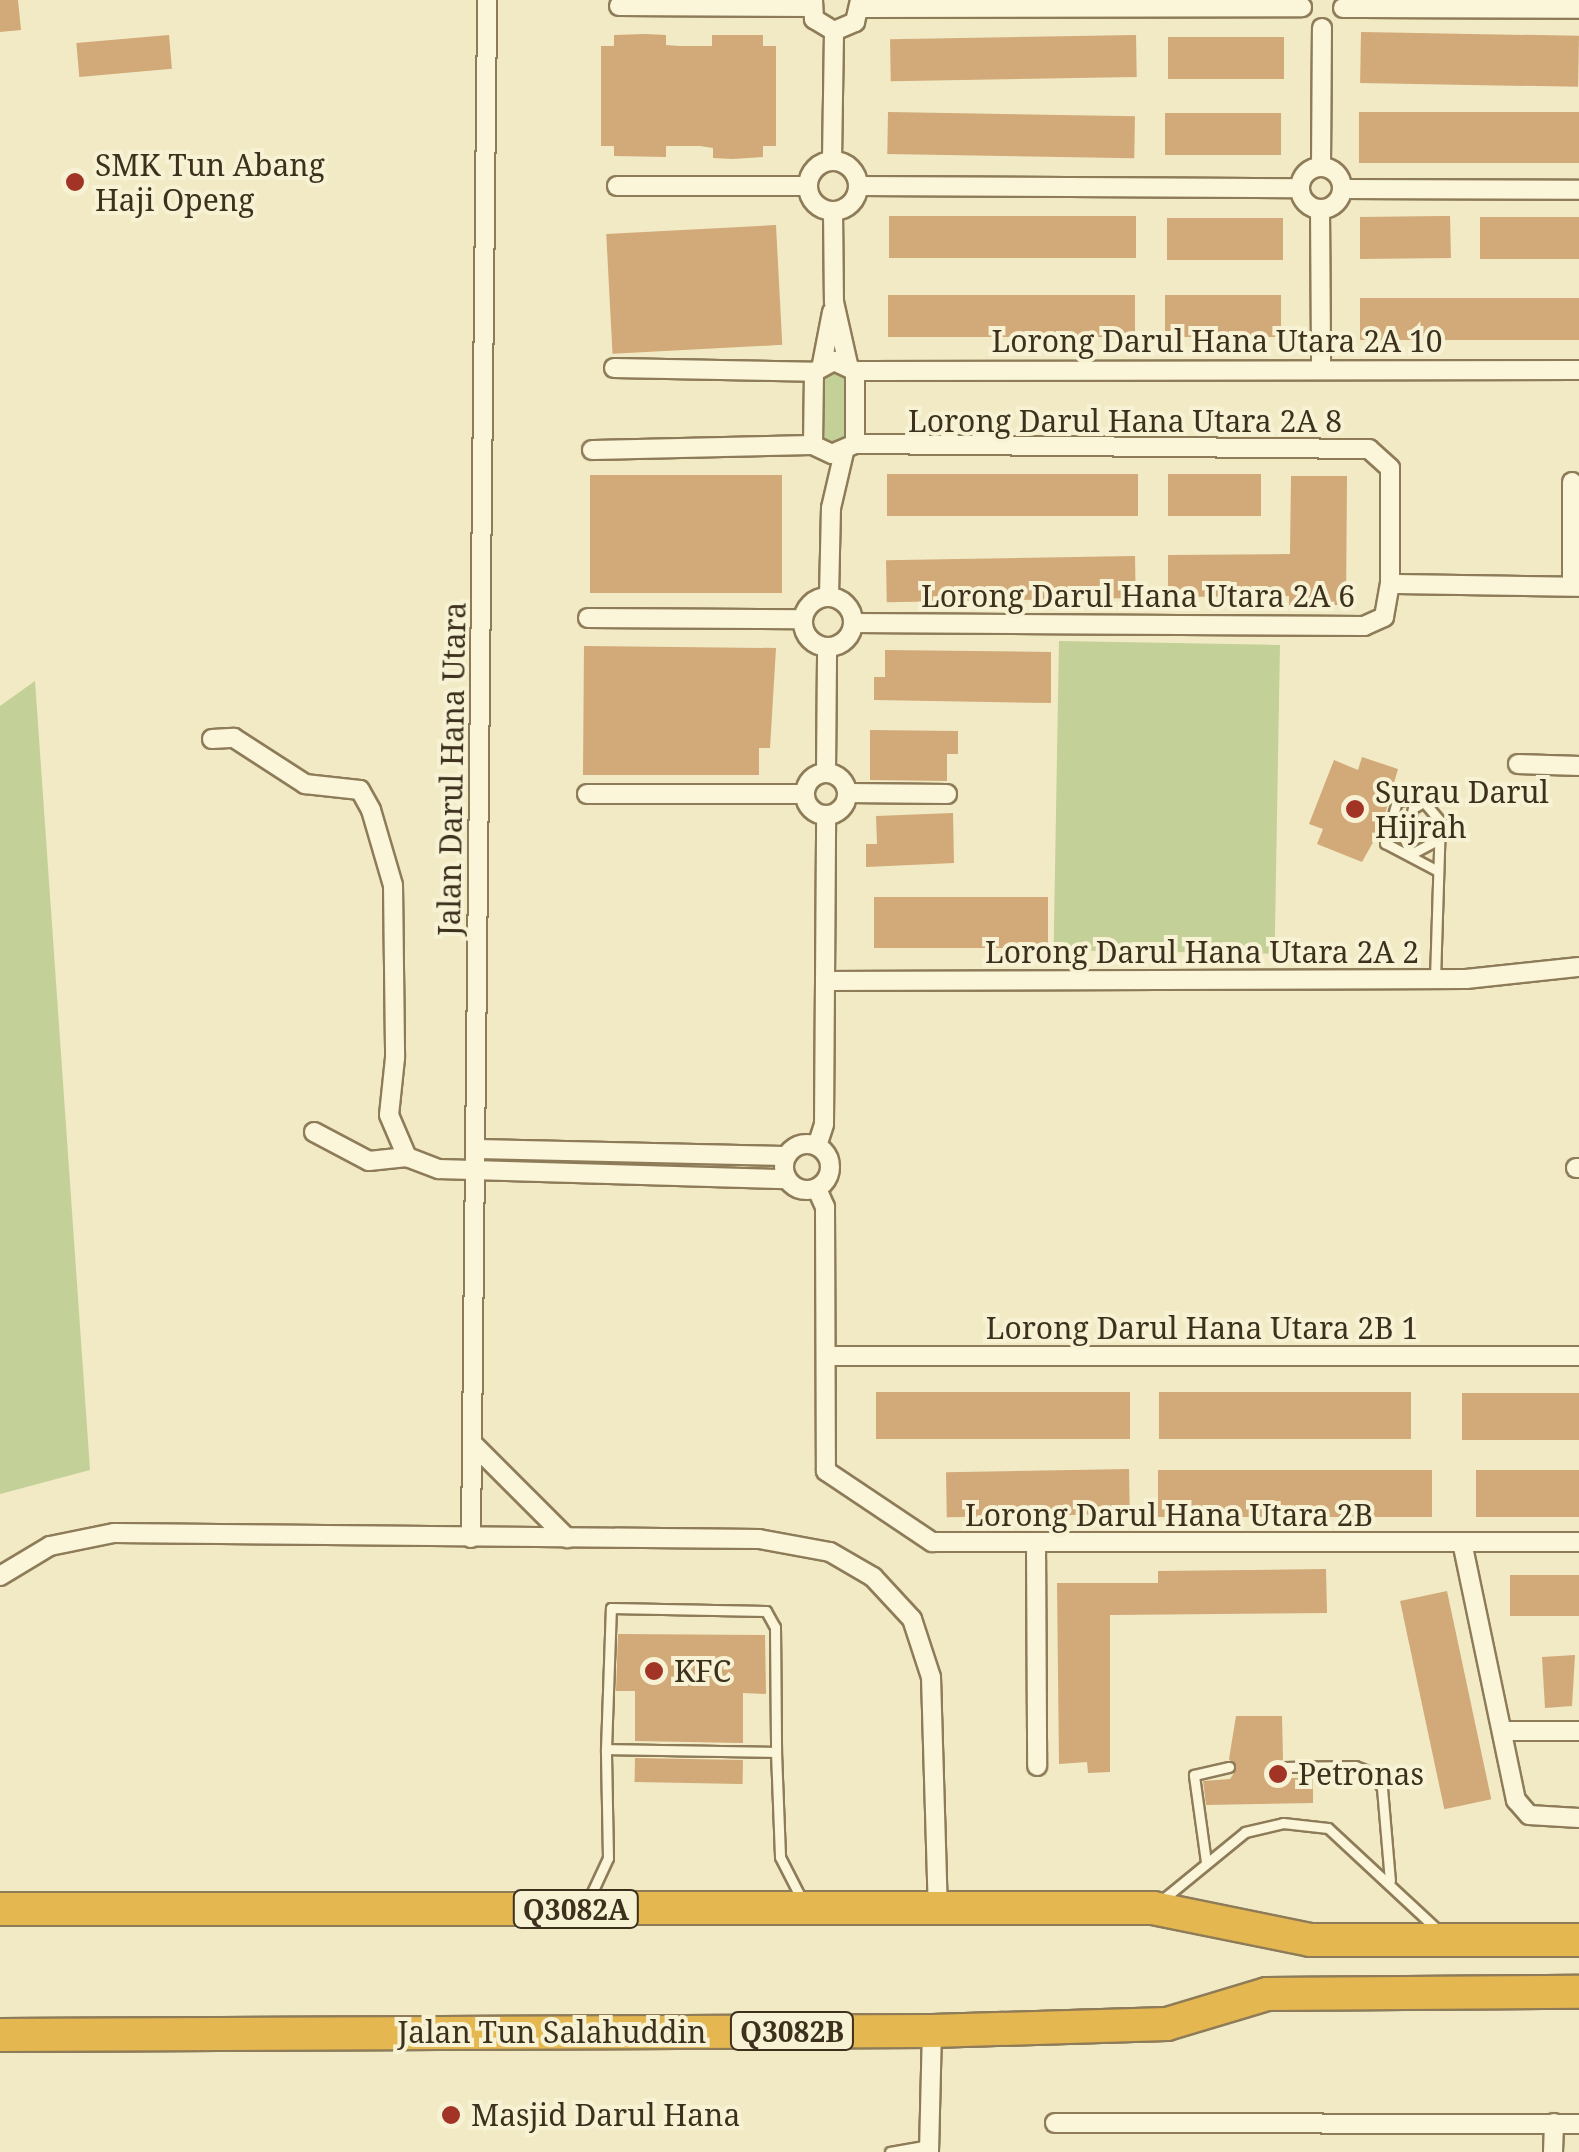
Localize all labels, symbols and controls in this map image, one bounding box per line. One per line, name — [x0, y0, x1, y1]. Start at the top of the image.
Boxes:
place label: SMK Tun Abang Haji Openg — [95, 147, 325, 218]
marker: SMK Tun Abang Haji Openg — [64, 171, 86, 193]
street label: Lorong Darul Hana Utara 2A 10 — [992, 323, 1442, 359]
street label: Lorong Darul Hana Utara 2A 8 — [908, 403, 1342, 439]
street label: Lorong Darul Hana Utara 2A 6 — [921, 578, 1355, 614]
street label: Jalan Darul Hana Utara — [431, 602, 473, 936]
place label: Surau Darul Hijrah — [1375, 774, 1549, 844]
marker: Surau Darul Hijrah — [1344, 798, 1366, 820]
street label: Lorong Darul Hana Utara 2A 2 — [985, 934, 1419, 970]
street label: Lorong Darul Hana Utara 2B 1 — [986, 1310, 1418, 1346]
street label: Lorong Darul Hana Utara 2B — [965, 1497, 1373, 1533]
place label: KFC — [674, 1653, 731, 1689]
marker: KFC — [643, 1660, 665, 1682]
place label: Petronas — [1298, 1756, 1424, 1792]
marker: Petronas — [1267, 1763, 1289, 1785]
road number: Q3082A — [511, 1886, 641, 1932]
road number: Q3082B — [730, 2008, 854, 2054]
street label: Jalan Tun Salahuddin — [398, 2014, 706, 2050]
place label: Masjid Darul Hana — [471, 2097, 740, 2133]
marker: Masjid Darul Hana — [440, 2104, 462, 2126]

